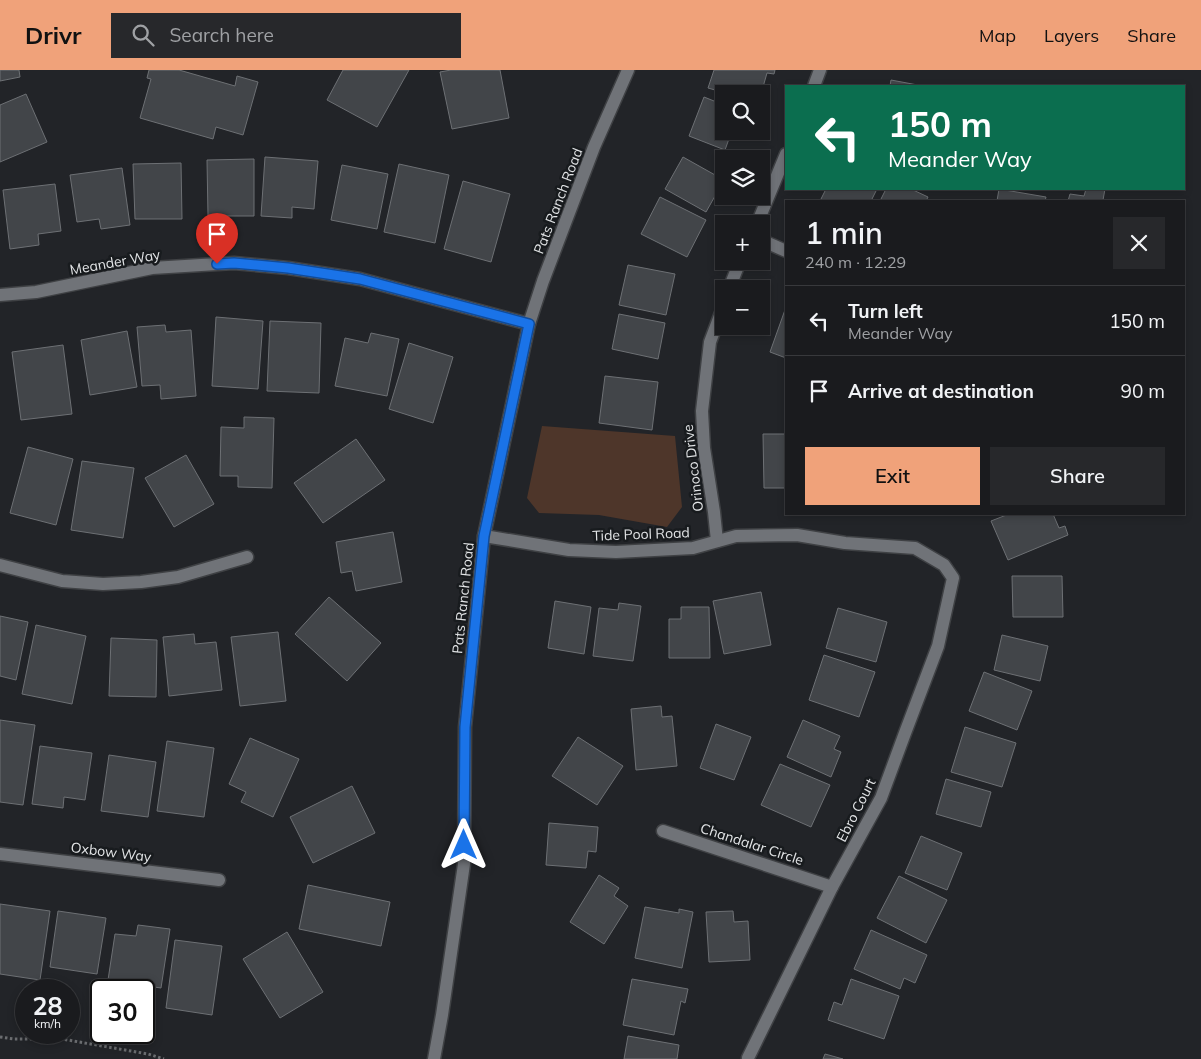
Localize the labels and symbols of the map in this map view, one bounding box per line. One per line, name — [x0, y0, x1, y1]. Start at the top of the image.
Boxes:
street label: Pats Ranch Road — [530, 145, 586, 257]
pin — [196, 213, 238, 264]
street label: Meander Way — [68, 245, 162, 279]
street label: Orinoco Drive — [679, 423, 707, 513]
street label: Tide Pool Road — [592, 523, 690, 545]
street label: Pats Ranch Road — [448, 541, 478, 655]
street label: Ebro Court — [832, 775, 880, 845]
position arrow — [437, 818, 489, 870]
street label: Chandalar Circle — [698, 819, 806, 869]
street label: Oxbow Way — [70, 838, 153, 866]
speed limit sign: 30 — [90, 979, 155, 1044]

